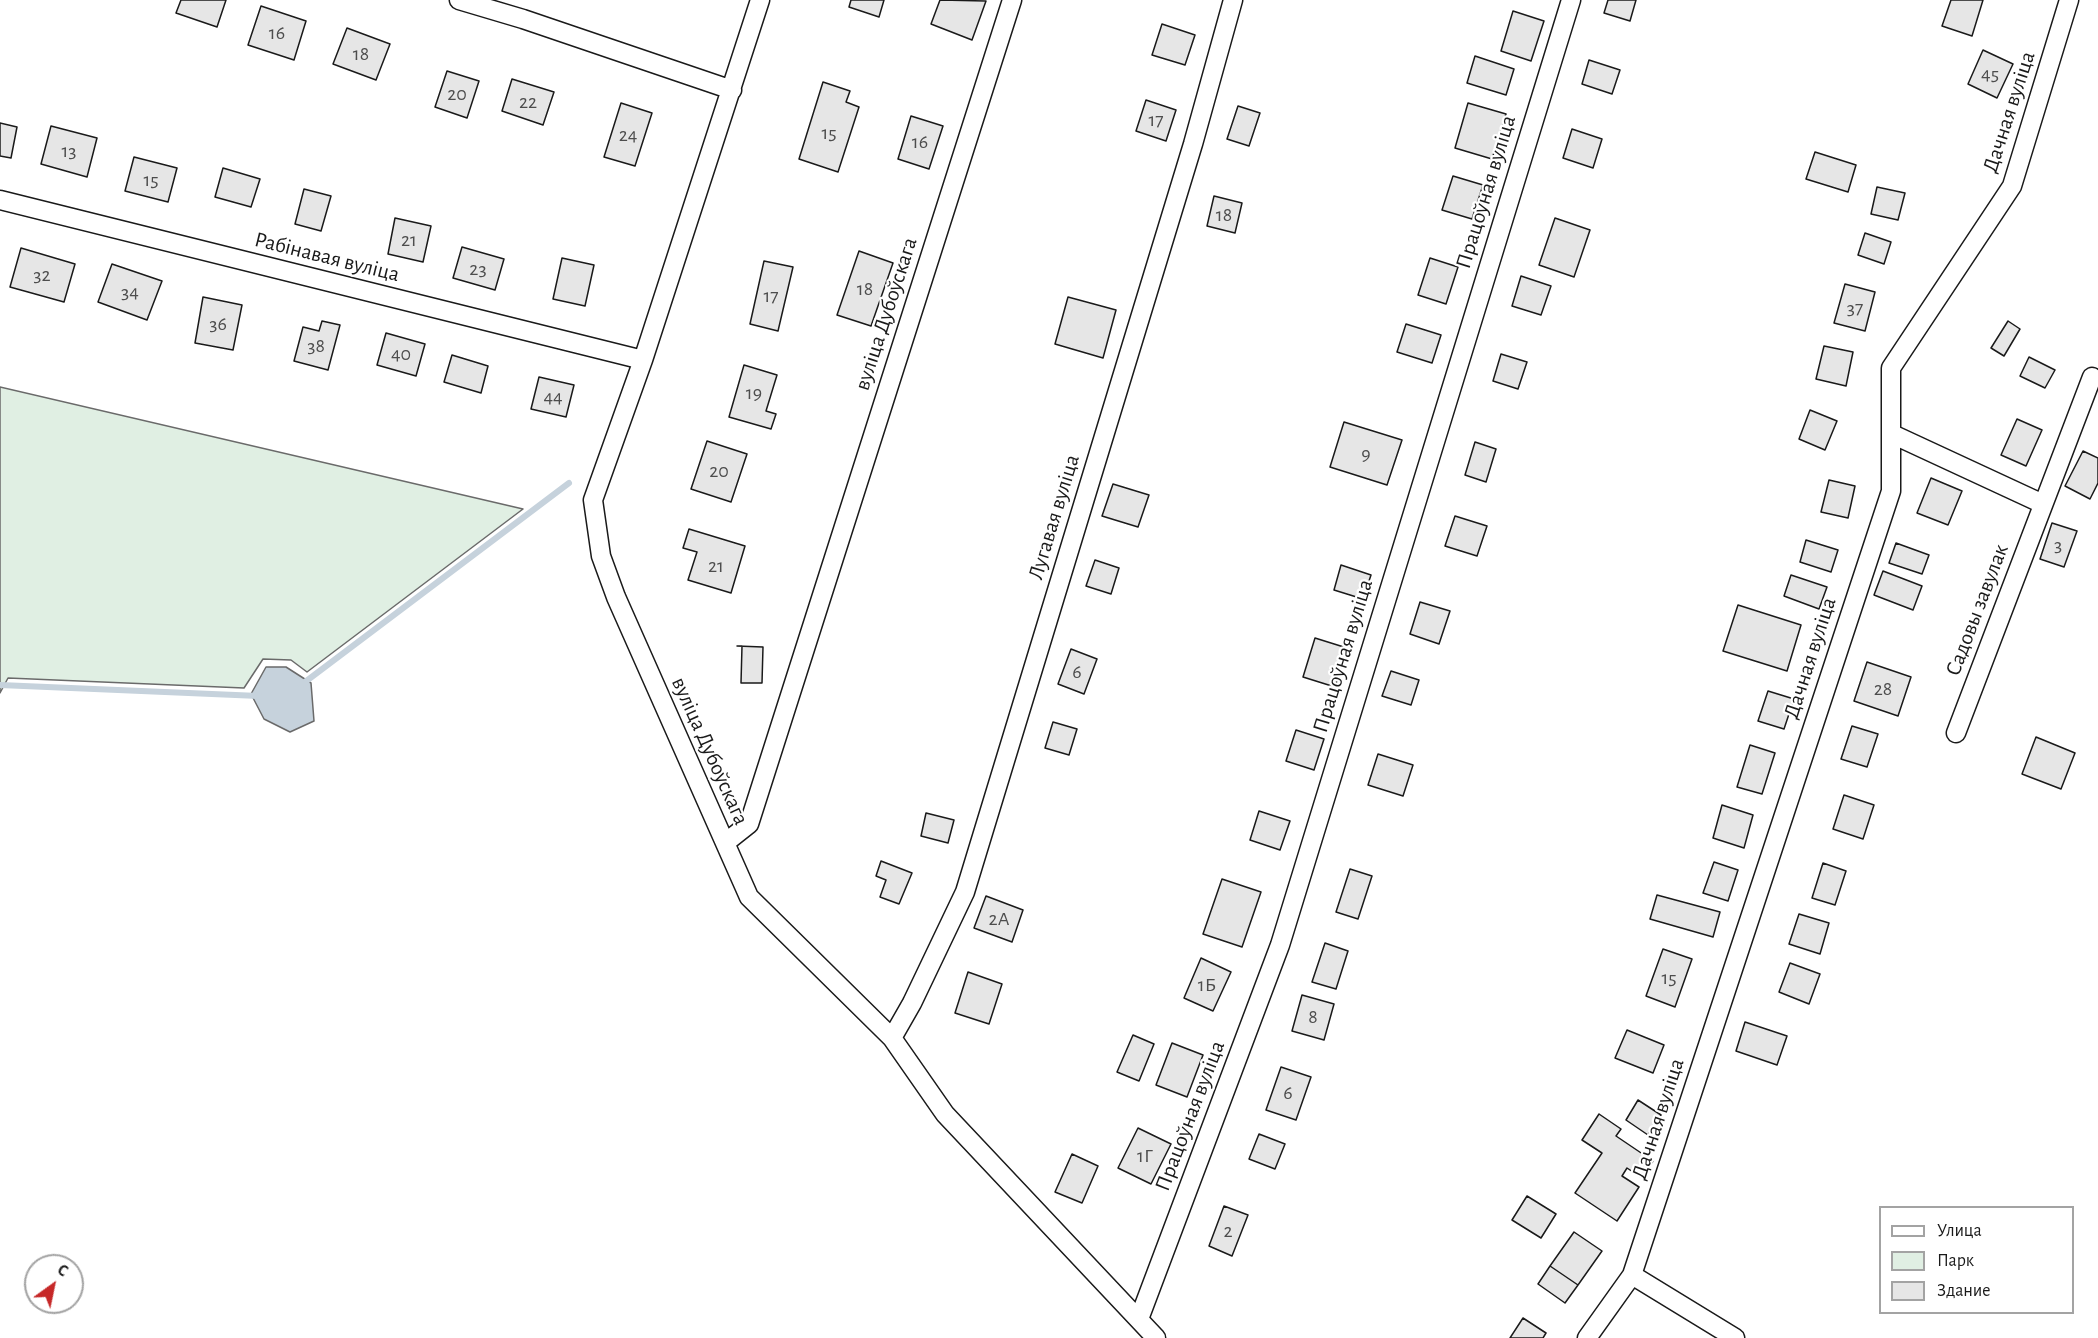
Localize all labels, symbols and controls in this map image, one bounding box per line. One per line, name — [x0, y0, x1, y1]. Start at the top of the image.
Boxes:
house number: 16 — [269, 21, 285, 45]
house number: 18 — [353, 42, 369, 66]
street label: Дачная вуліца — [1977, 48, 2041, 176]
house number: 45 — [1981, 62, 1999, 86]
house number: 20 — [447, 82, 467, 106]
house number: 22 — [519, 90, 537, 114]
house number: 17 — [1148, 108, 1164, 132]
street label: Працоўная вуліца — [1450, 112, 1522, 272]
house number: 15 — [821, 121, 837, 145]
house number: 24 — [619, 123, 637, 147]
house number: 16 — [912, 130, 928, 154]
house number: 13 — [61, 139, 77, 163]
house number: 15 — [143, 168, 159, 192]
house number: 18 — [1216, 203, 1232, 227]
street label: Рабінавая вуліца — [252, 226, 402, 288]
house number: 21 — [401, 228, 417, 252]
street label: вуліца Дубоўскага — [849, 234, 923, 394]
house number: 23 — [469, 257, 487, 281]
house number: 32 — [33, 263, 51, 287]
house number: 18 — [857, 277, 873, 301]
house number: 34 — [121, 280, 139, 304]
house number: 17 — [763, 284, 779, 308]
house number: 37 — [1847, 296, 1863, 320]
house number: 36 — [209, 312, 227, 336]
house number: 38 — [307, 334, 325, 358]
house number: 40 — [391, 342, 411, 366]
house number: 19 — [746, 381, 762, 405]
house number: 44 — [543, 385, 563, 409]
house number: 9 — [1361, 442, 1371, 466]
street label: Лугавая вуліца — [1022, 451, 1086, 583]
house number: 20 — [709, 459, 729, 483]
house number: 3 — [2054, 533, 2062, 557]
street label: Садовы завулак — [1940, 540, 2014, 680]
house number: 21 — [708, 554, 724, 578]
street label: Працоўная вуліца — [1307, 576, 1379, 736]
street label: Дачная вуліца — [1778, 594, 1842, 722]
house number: 6 — [1072, 660, 1082, 684]
street label: вуліца Дубоўскага — [666, 673, 754, 829]
house number: 28 — [1874, 677, 1892, 701]
house number: 2А — [989, 907, 1009, 931]
house number: 15 — [1661, 966, 1677, 990]
house number: 1Б — [1198, 973, 1216, 997]
house number: 8 — [1308, 1005, 1318, 1029]
street label: Працоўная вуліца — [1149, 1037, 1231, 1195]
street label: Дачная вуліца — [1626, 1055, 1690, 1183]
house number: 6 — [1283, 1081, 1293, 1105]
house number: 1Г — [1137, 1144, 1153, 1168]
legend — [1879, 1206, 2074, 1314]
house number: 2 — [1223, 1219, 1233, 1243]
text: Улица — [1937, 1222, 1982, 1240]
text: Парк — [1937, 1252, 1974, 1270]
north arrow — [24, 1254, 84, 1314]
text: С — [55, 1261, 71, 1280]
text: Здание — [1937, 1282, 1991, 1300]

